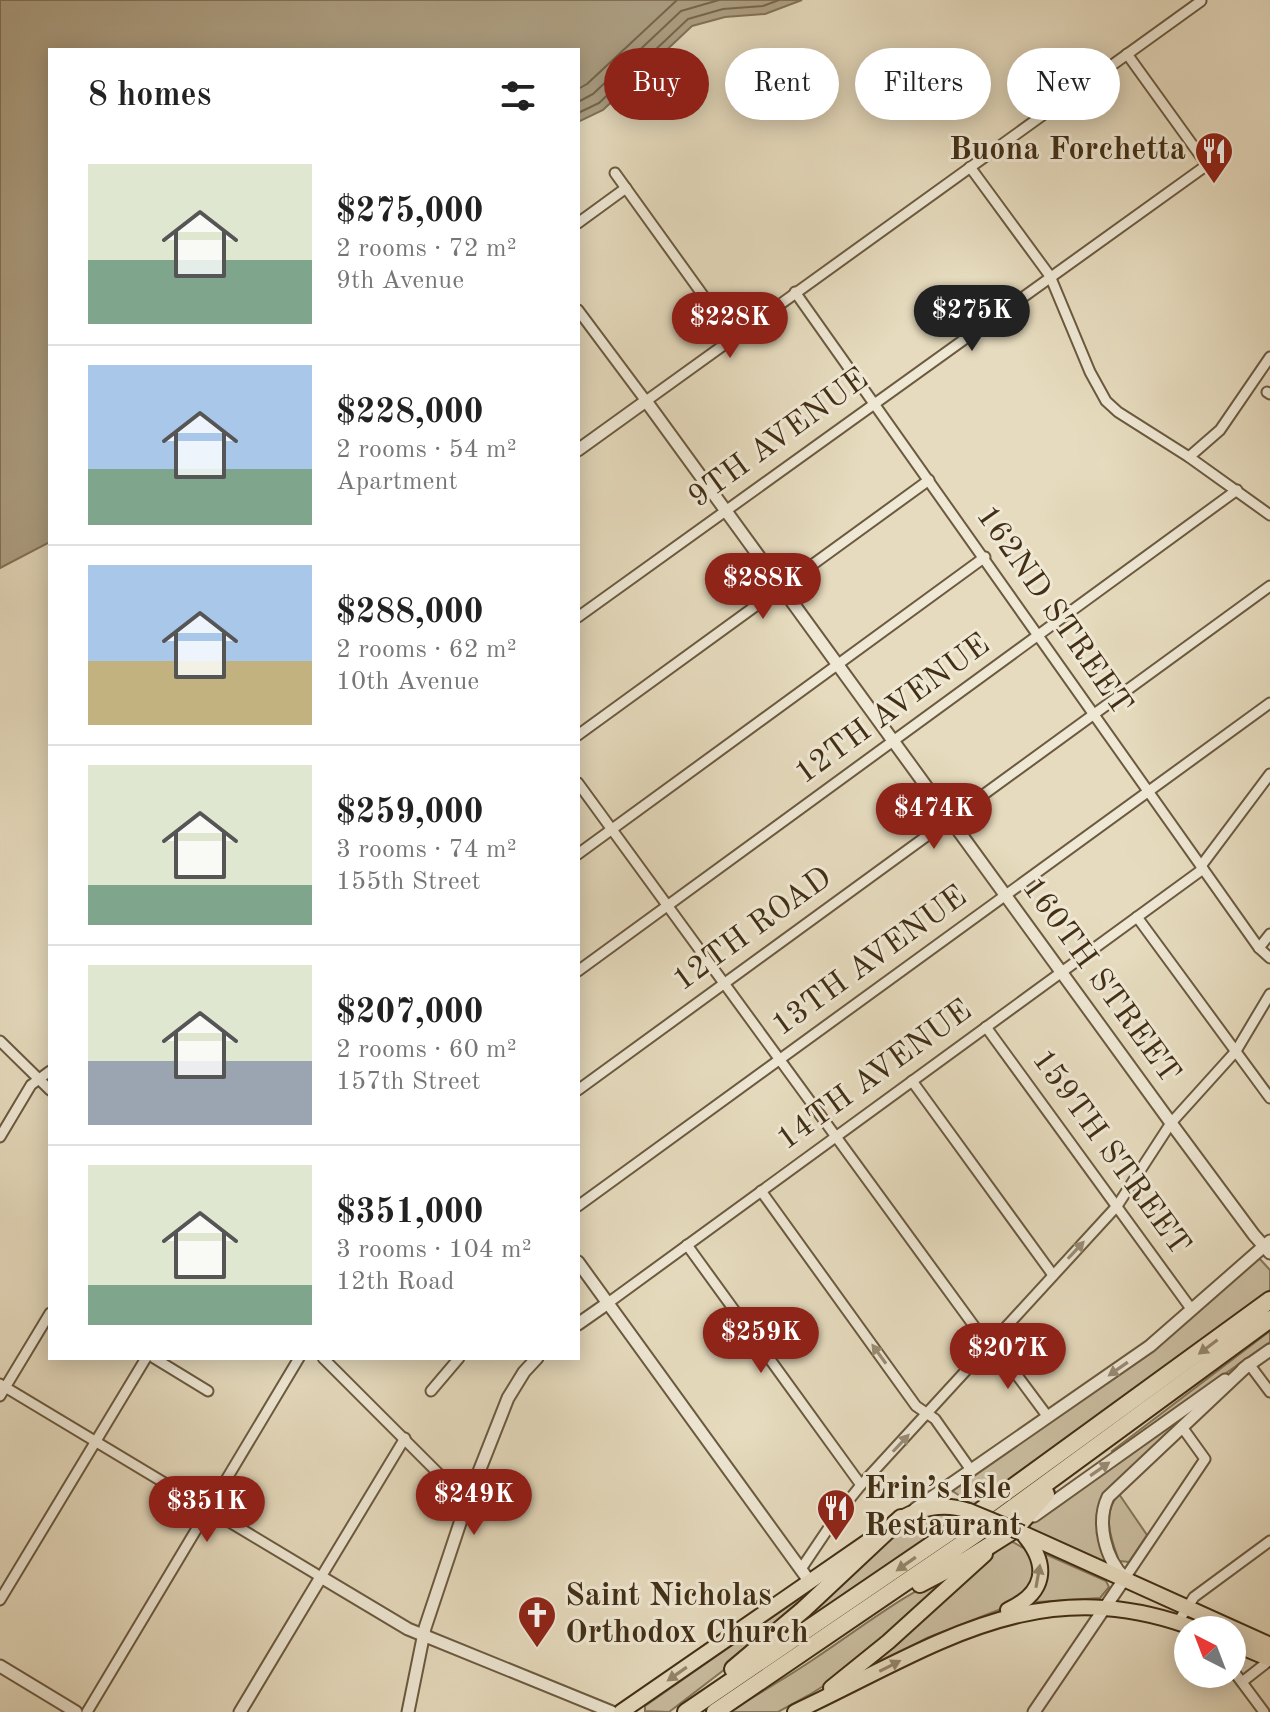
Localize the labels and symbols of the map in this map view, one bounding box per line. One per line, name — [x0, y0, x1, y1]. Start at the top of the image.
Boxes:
restaurant icon: Buona Forchetta — [1193, 130, 1235, 185]
place label: Buona Forchetta — [949, 135, 1186, 167]
pin: $275K — [916, 285, 1028, 353]
pin: $228K — [674, 292, 786, 360]
street label: 9TH AVENUE — [683, 363, 875, 515]
street label: 162ND STREET — [969, 501, 1137, 721]
pin: $288K — [707, 553, 819, 621]
street label: 12TH AVENUE — [790, 629, 996, 791]
pin: $474K — [878, 783, 990, 851]
street label: 12TH ROAD — [668, 862, 838, 998]
street label: 160TH STREET — [1015, 872, 1185, 1090]
street label: 13TH AVENUE — [767, 881, 973, 1043]
street label: 14TH AVENUE — [772, 995, 978, 1157]
street label: 159TH STREET — [1025, 1044, 1195, 1262]
one-way arrow — [1067, 1241, 1085, 1260]
pin: $259K — [705, 1307, 817, 1375]
pin: $207K — [952, 1323, 1064, 1391]
one-way arrow — [1198, 1338, 1218, 1354]
one-way arrow — [872, 1344, 887, 1365]
one-way arrow — [1107, 1361, 1128, 1376]
one-way arrow — [892, 1433, 910, 1452]
one-way arrow — [1090, 1461, 1110, 1477]
pin: $249K — [418, 1469, 530, 1537]
place label: Erin’s Isle Restaurant — [864, 1474, 1021, 1543]
pin: $351K — [151, 1476, 263, 1544]
restaurant icon: Erin’s Isle Restaurant — [815, 1487, 857, 1542]
one-way arrow — [895, 1556, 916, 1571]
one-way arrow — [1032, 1563, 1044, 1588]
place label: Saint Nicholas Orthodox Church — [565, 1581, 809, 1650]
church icon: Saint Nicholas Orthodox Church — [516, 1594, 558, 1649]
north arrow — [1174, 1616, 1246, 1688]
one-way arrow — [879, 1659, 902, 1672]
one-way arrow — [666, 1666, 687, 1681]

